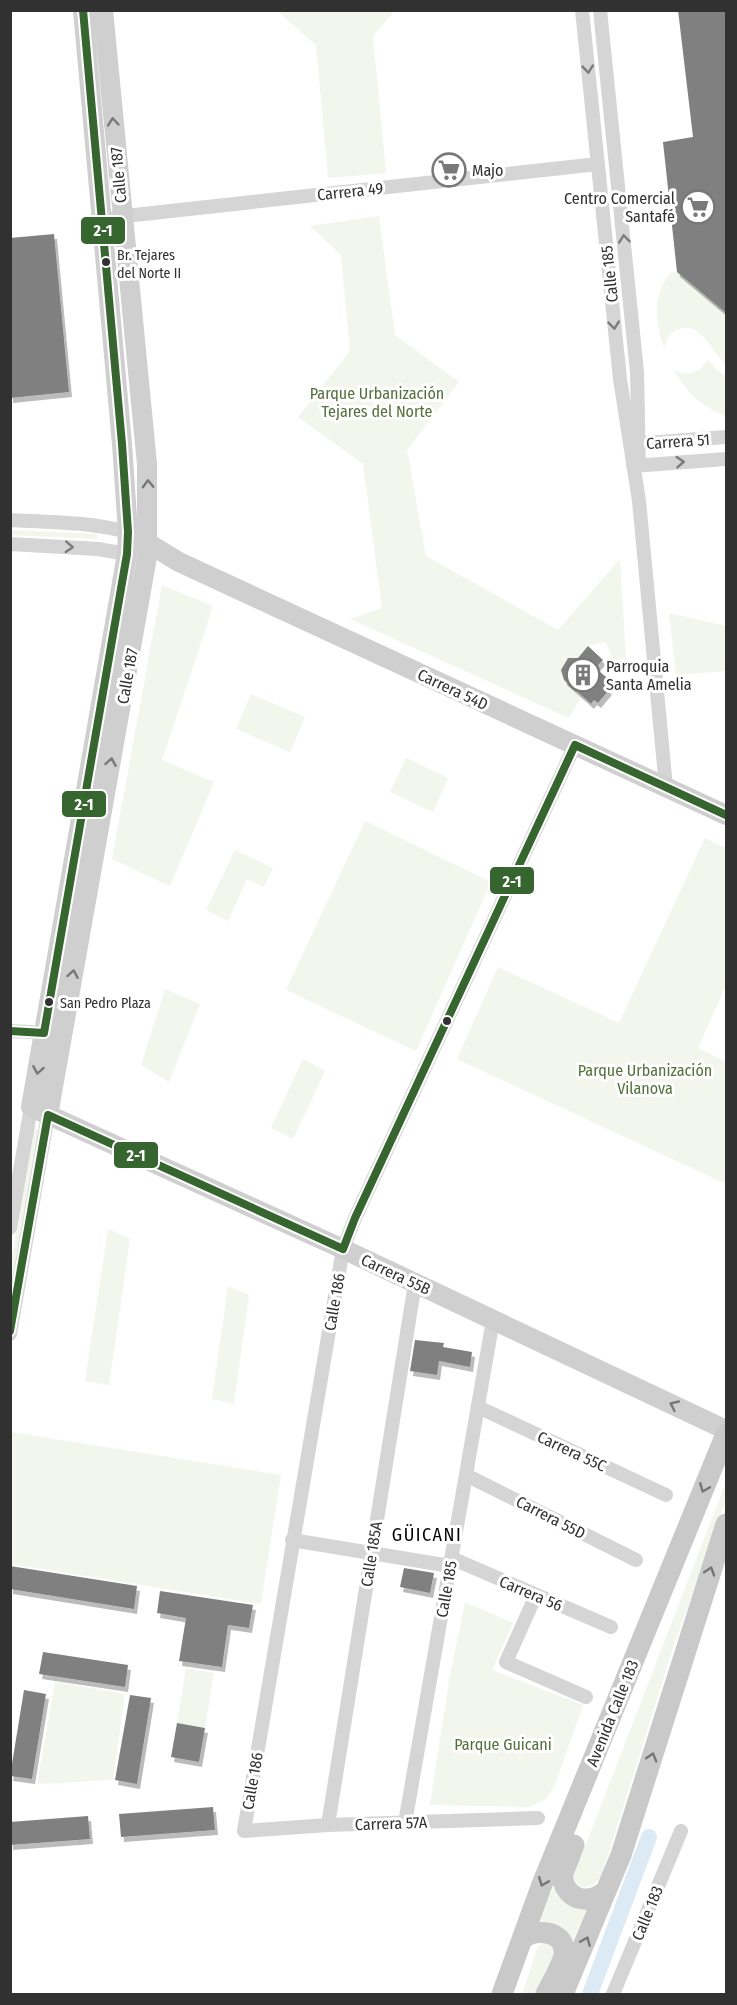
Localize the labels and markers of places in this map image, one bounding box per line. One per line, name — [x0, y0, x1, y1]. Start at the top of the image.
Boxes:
supermarket icon: Majo — [431, 152, 467, 188]
place label: Majo — [472, 161, 504, 180]
place label: Centro Comercial Santafé — [564, 189, 675, 226]
supermarket icon: Centro Comercial Santafé — [680, 189, 716, 225]
place label: Br. Tejares del Norte II — [117, 247, 181, 282]
marker: Br. Tejares del Norte II — [100, 256, 112, 268]
building icon: Parroquia Santa Amelia — [565, 657, 601, 693]
place label: Parroquia Santa Amelia — [606, 657, 692, 694]
place label: San Pedro Plaza — [60, 995, 151, 1012]
marker: San Pedro Plaza — [43, 996, 55, 1008]
unlabelled marker — [441, 1015, 453, 1027]

